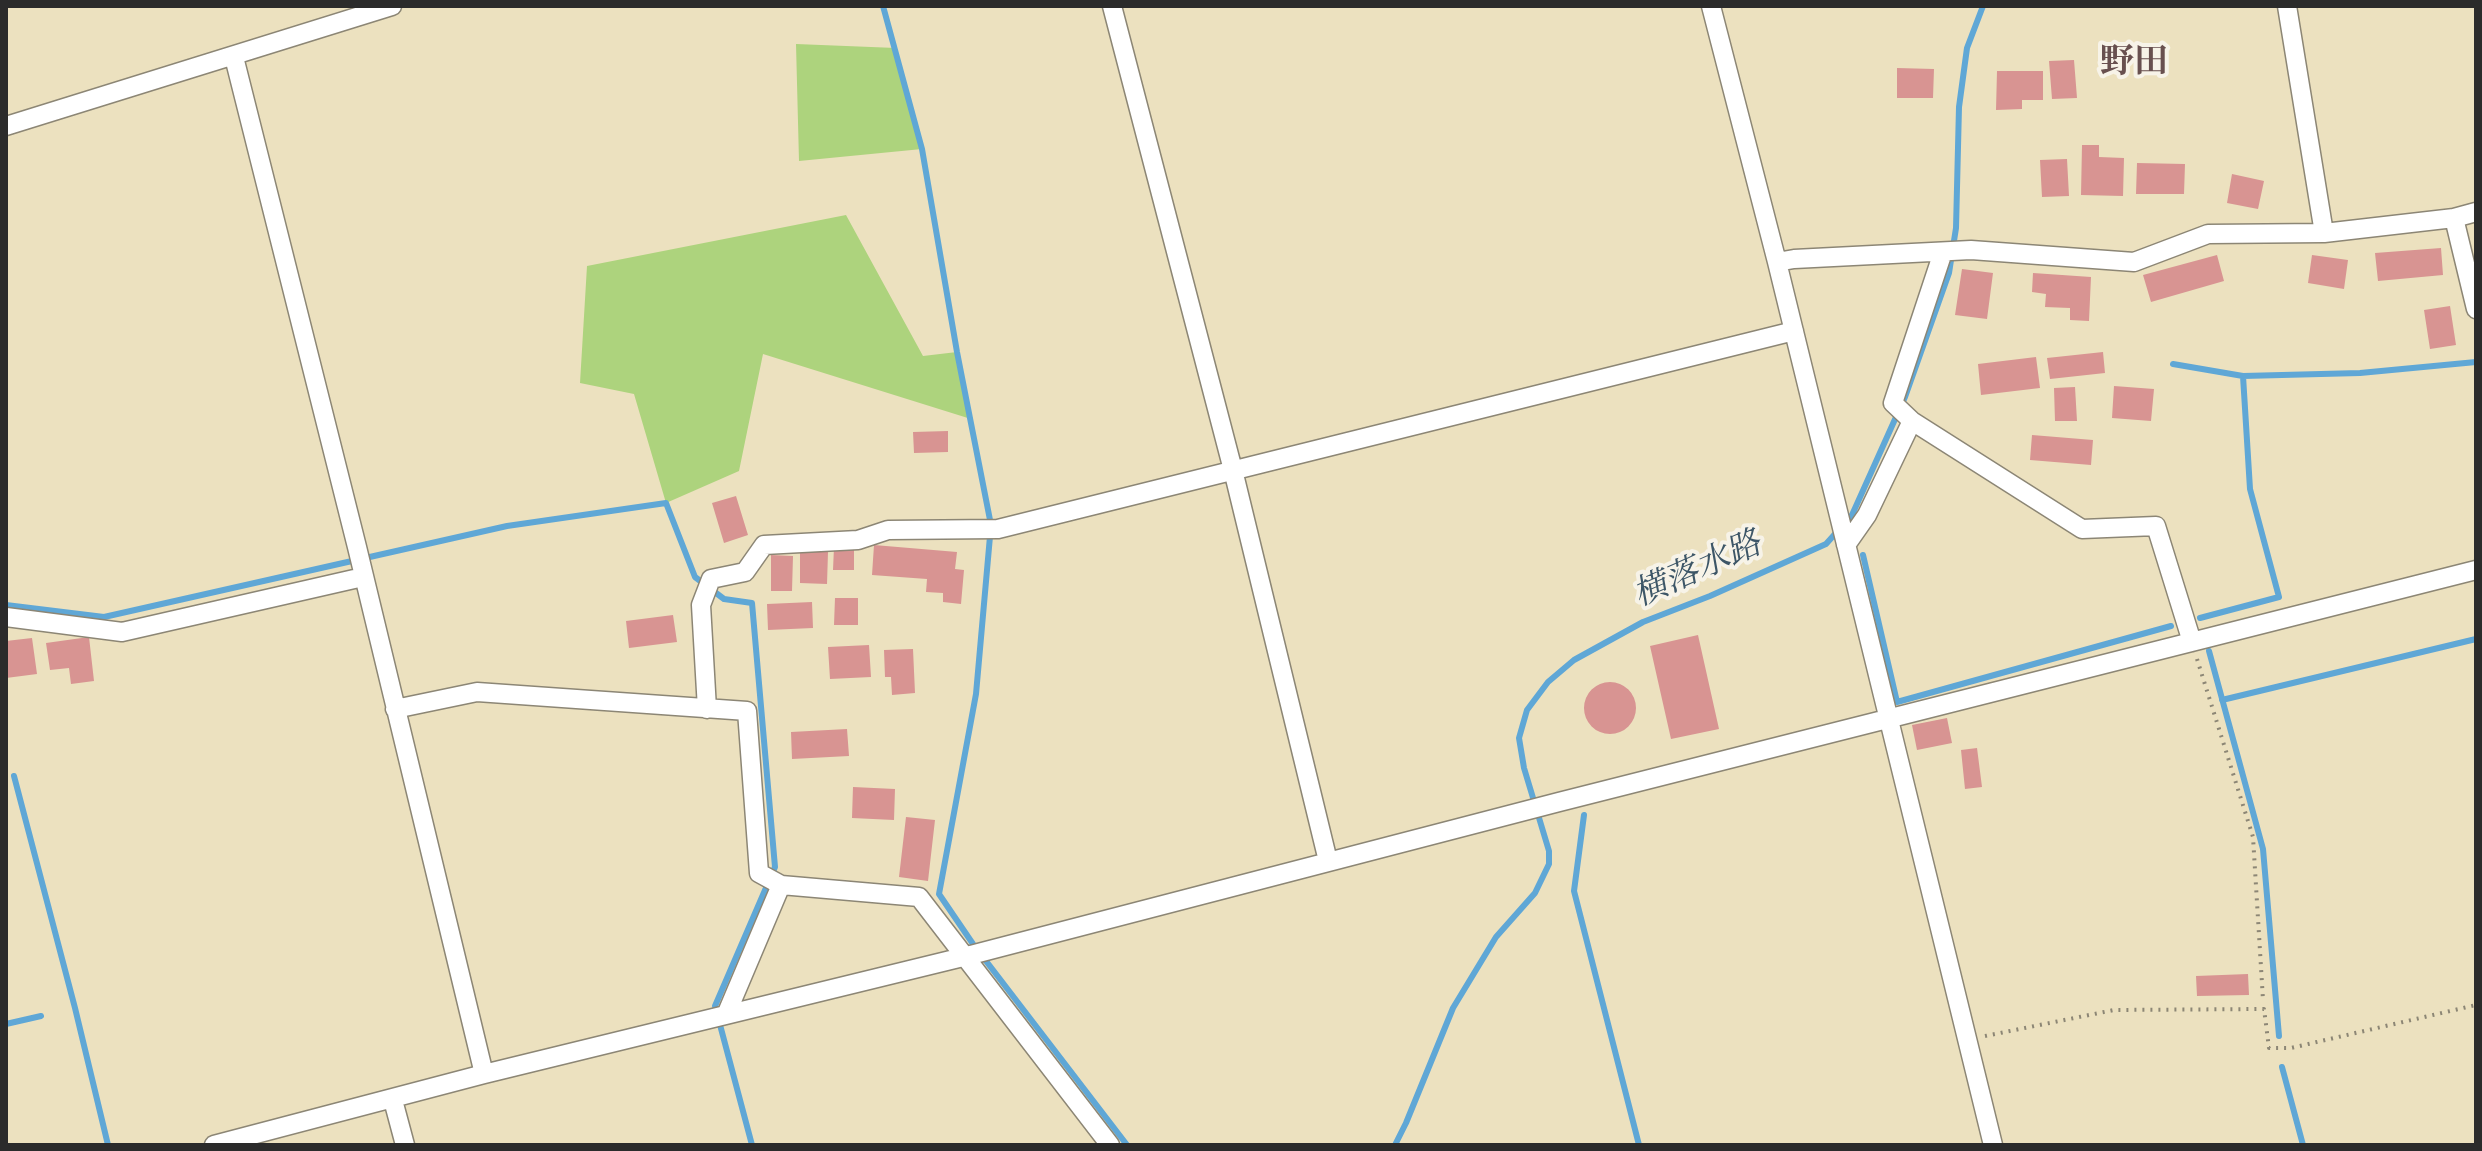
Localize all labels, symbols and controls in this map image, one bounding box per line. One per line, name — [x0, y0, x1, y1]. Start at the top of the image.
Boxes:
district label: 野田 — [2100, 44, 2168, 84]
water label: 横落水路 — [1628, 525, 1768, 617]

